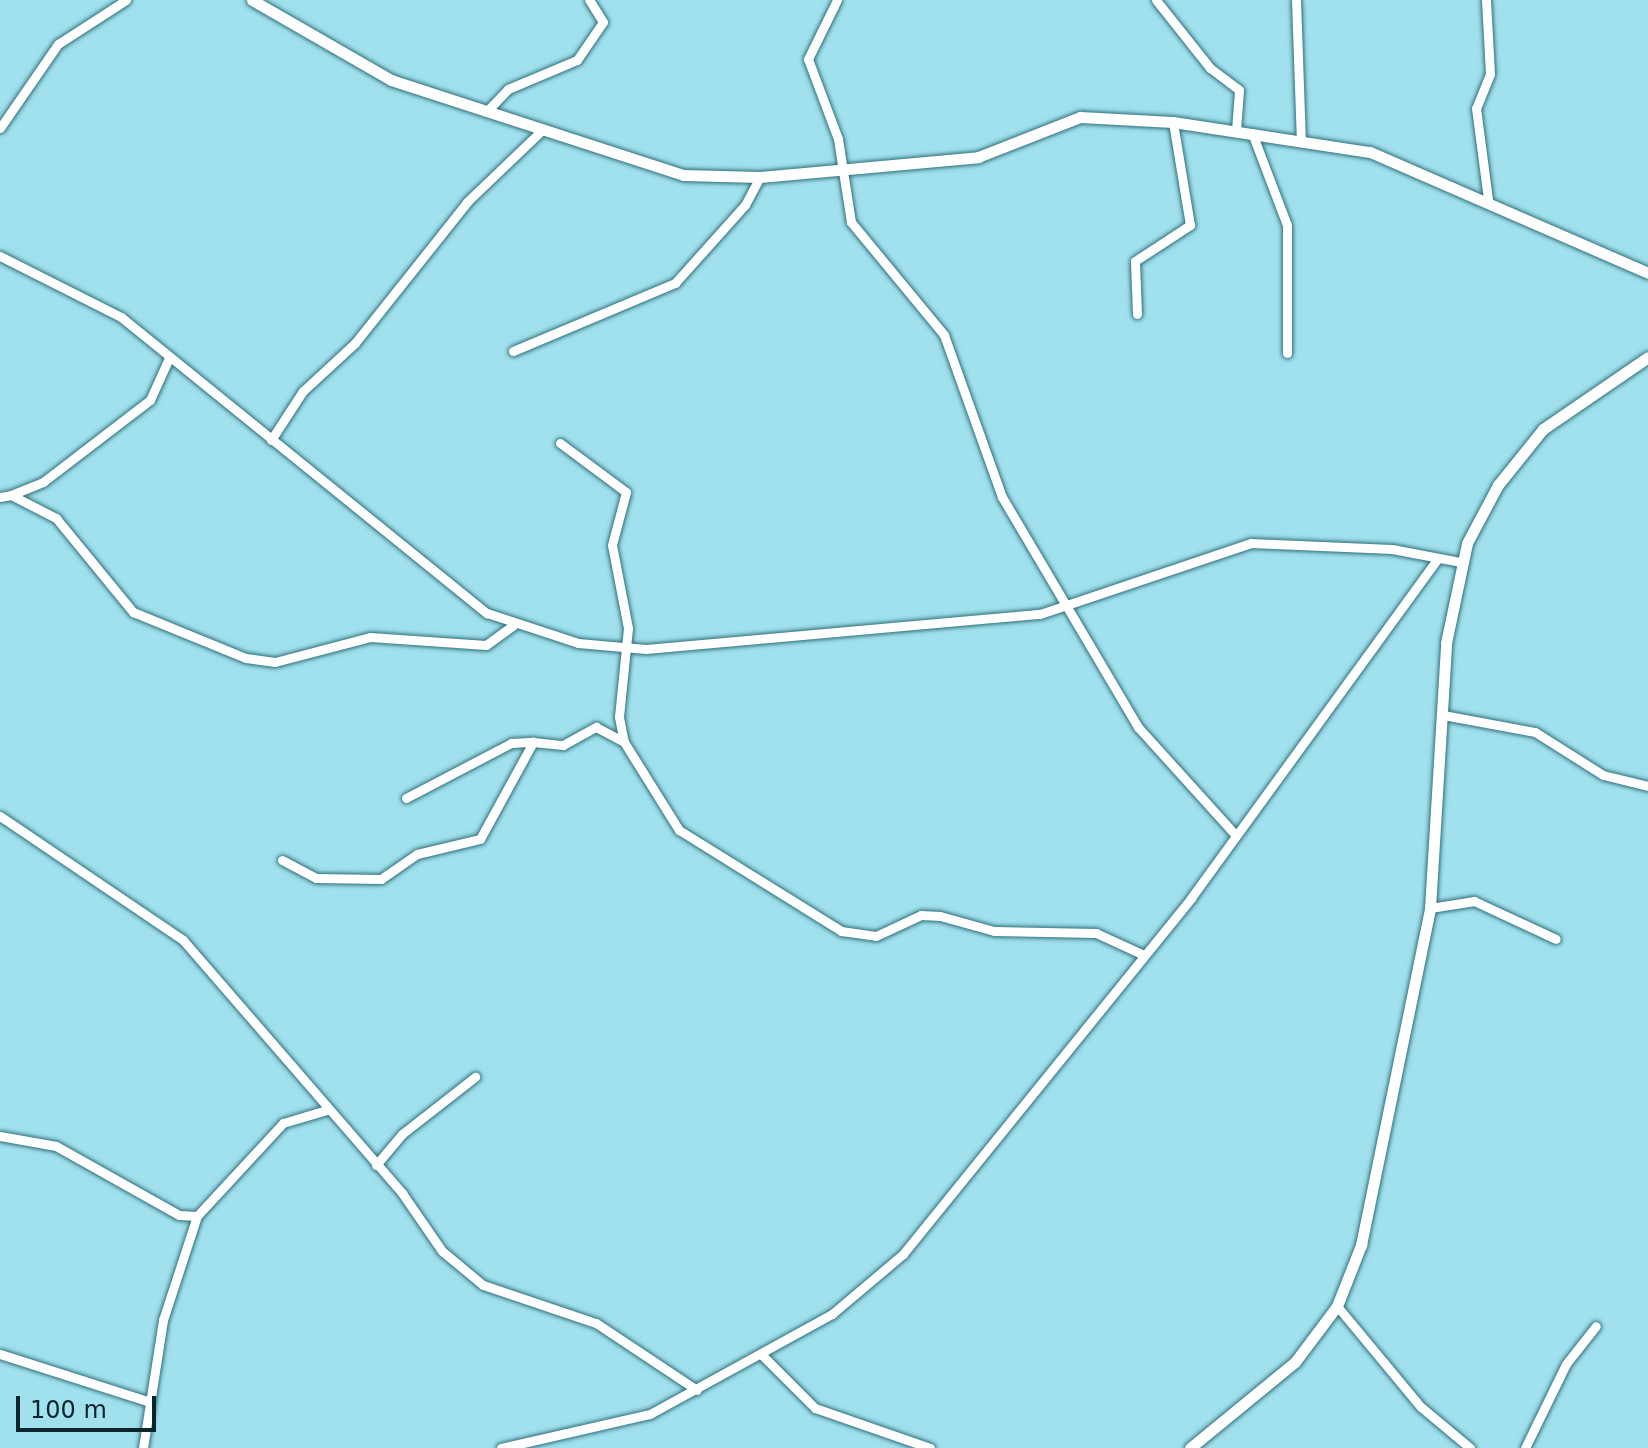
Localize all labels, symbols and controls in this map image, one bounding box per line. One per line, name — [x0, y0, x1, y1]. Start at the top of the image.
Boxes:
scale bar — [20, 1380, 160, 1430]
text: 100 m — [30, 1396, 107, 1424]

